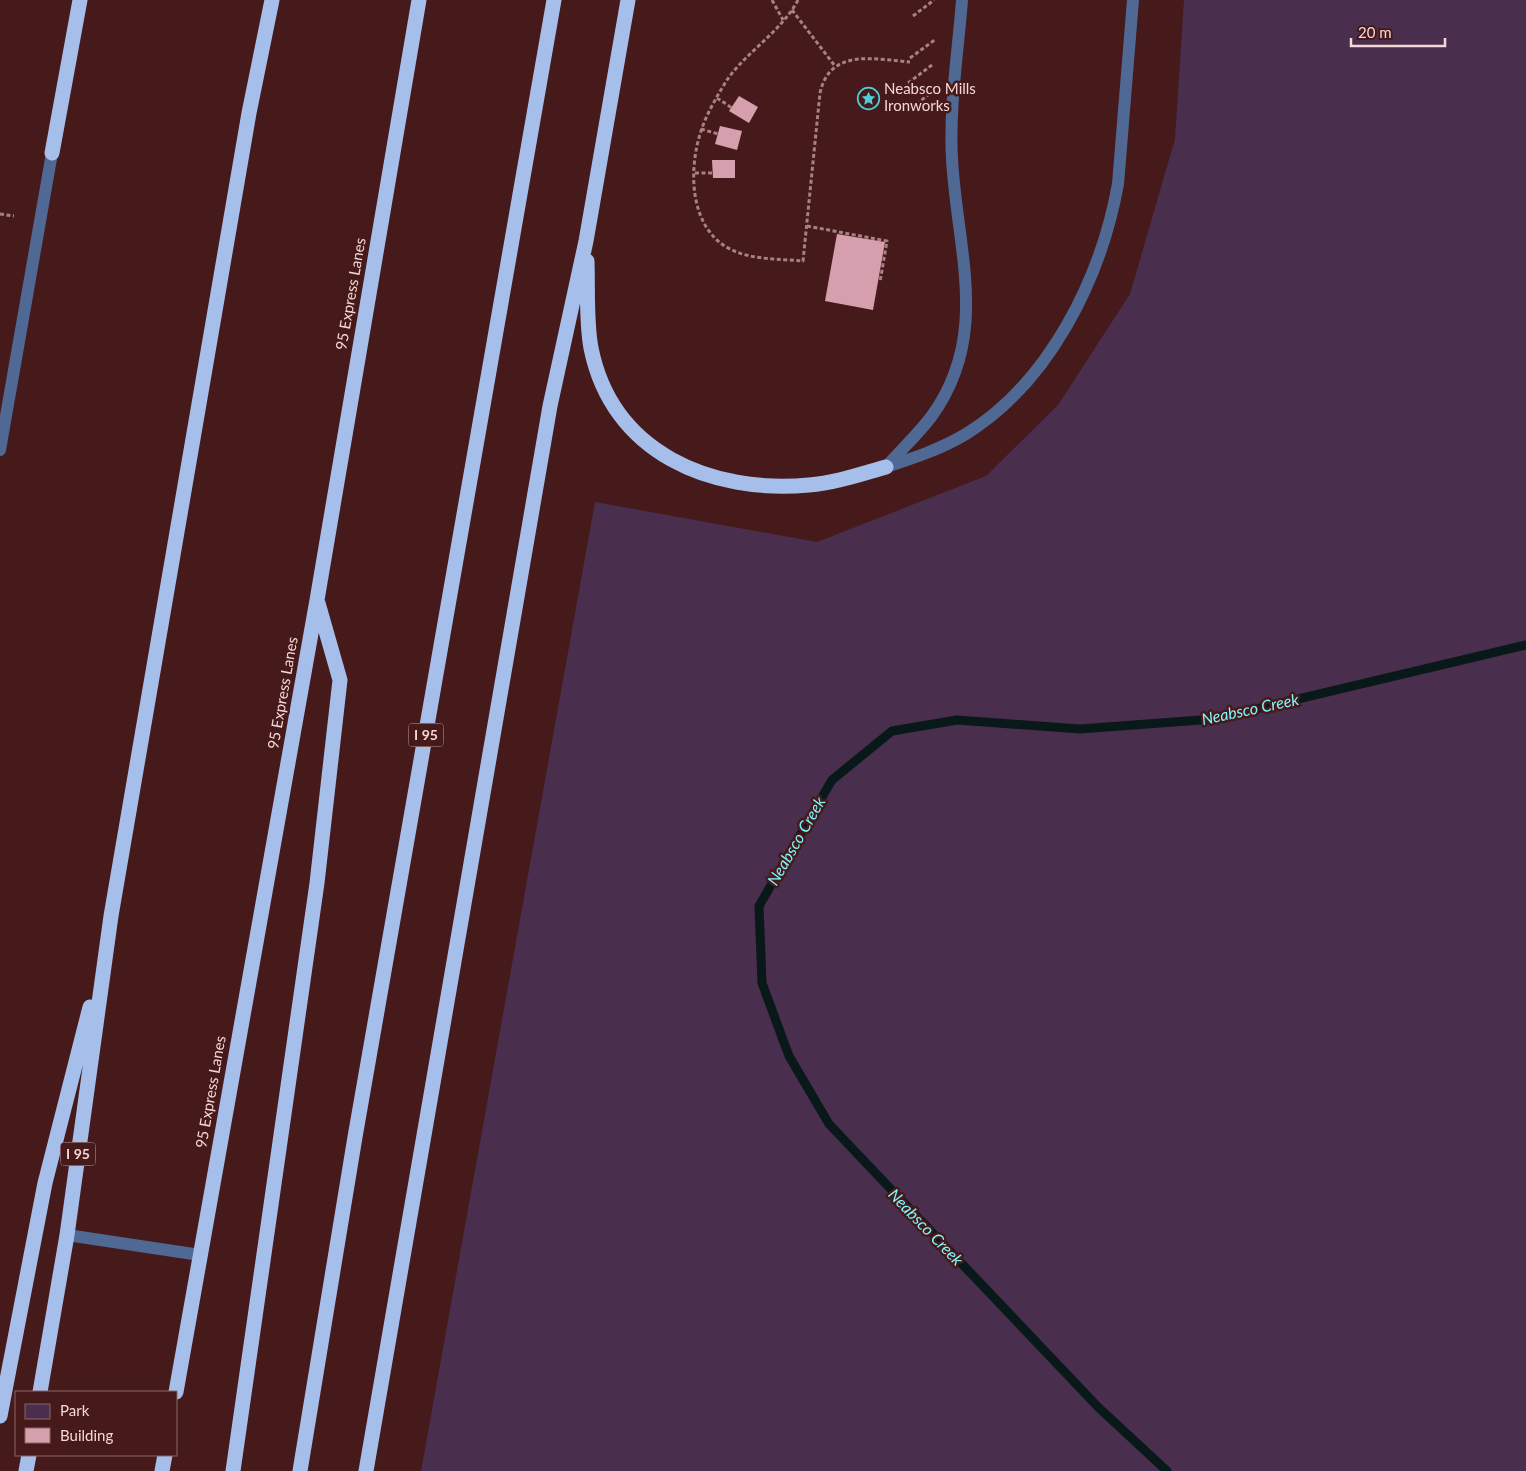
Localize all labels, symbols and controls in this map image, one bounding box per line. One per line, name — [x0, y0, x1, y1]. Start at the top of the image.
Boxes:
scale bar — [1351, 15, 1445, 47]
text: 20 m — [1358, 23, 1392, 41]
place label: Neabsco Mills Ironworks — [884, 79, 976, 114]
place icon: Neabsco Mills Ironworks — [856, 86, 880, 110]
street label: 95 Express Lanes — [331, 236, 369, 351]
street label: 95 Express Lanes — [263, 635, 301, 750]
water label: Neabsco Creek — [1200, 689, 1301, 728]
road number: I 95 — [408, 724, 444, 746]
water label: Neabsco Creek — [763, 793, 829, 888]
street label: 95 Express Lanes — [191, 1034, 229, 1149]
road number: I 95 — [60, 1142, 96, 1166]
water label: Neabsco Creek — [885, 1184, 968, 1269]
legend — [15, 1391, 178, 1456]
text: Park — [60, 1401, 90, 1419]
text: Building — [60, 1426, 113, 1444]

